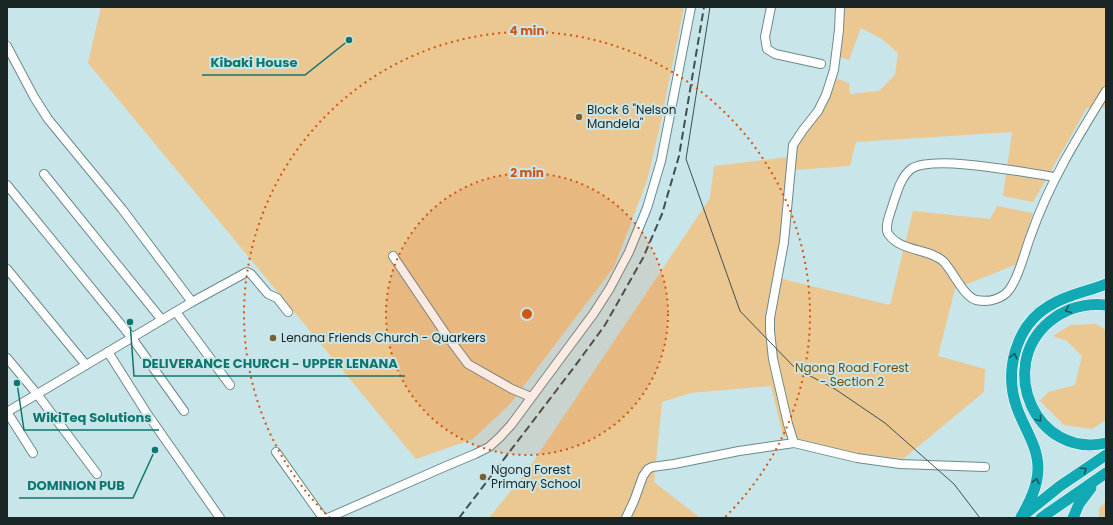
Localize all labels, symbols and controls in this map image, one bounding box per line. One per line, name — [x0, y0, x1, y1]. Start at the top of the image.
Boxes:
text: 4 min — [509, 22, 545, 39]
callout: Kibaki House — [202, 50, 305, 75]
text: Kibaki House — [211, 53, 297, 72]
place label: Block 6 "Nelson Mandela" — [587, 101, 676, 132]
marker: Block 6 "Nelson Mandela" — [574, 112, 584, 122]
text: 2 min — [510, 164, 544, 181]
one-way arrow — [1065, 305, 1072, 313]
centre of rings — [520, 307, 534, 321]
place label: Lenana Friends Church - Quarkers — [281, 329, 486, 346]
marker: Lenana Friends Church - Quarkers — [268, 333, 278, 343]
callout: DELIVERANCE CHURCH - UPPER LENANA — [134, 351, 405, 376]
one-way arrow — [1009, 353, 1018, 360]
text: DELIVERANCE CHURCH - UPPER LENANA — [142, 354, 398, 373]
park label: Ngong Road Forest - Section 2 — [795, 359, 909, 390]
callout: WikiTeq Solutions — [24, 405, 159, 430]
text: WikiTeq Solutions — [33, 408, 151, 427]
one-way arrow — [1035, 414, 1042, 421]
place label: Ngong Forest Primary School — [491, 461, 581, 492]
one-way arrow — [1080, 468, 1087, 475]
marker: Ngong Forest Primary School — [478, 472, 488, 482]
callout: DOMINION PUB — [19, 473, 133, 498]
text: DOMINION PUB — [27, 476, 125, 495]
one-way arrow — [1032, 478, 1040, 484]

